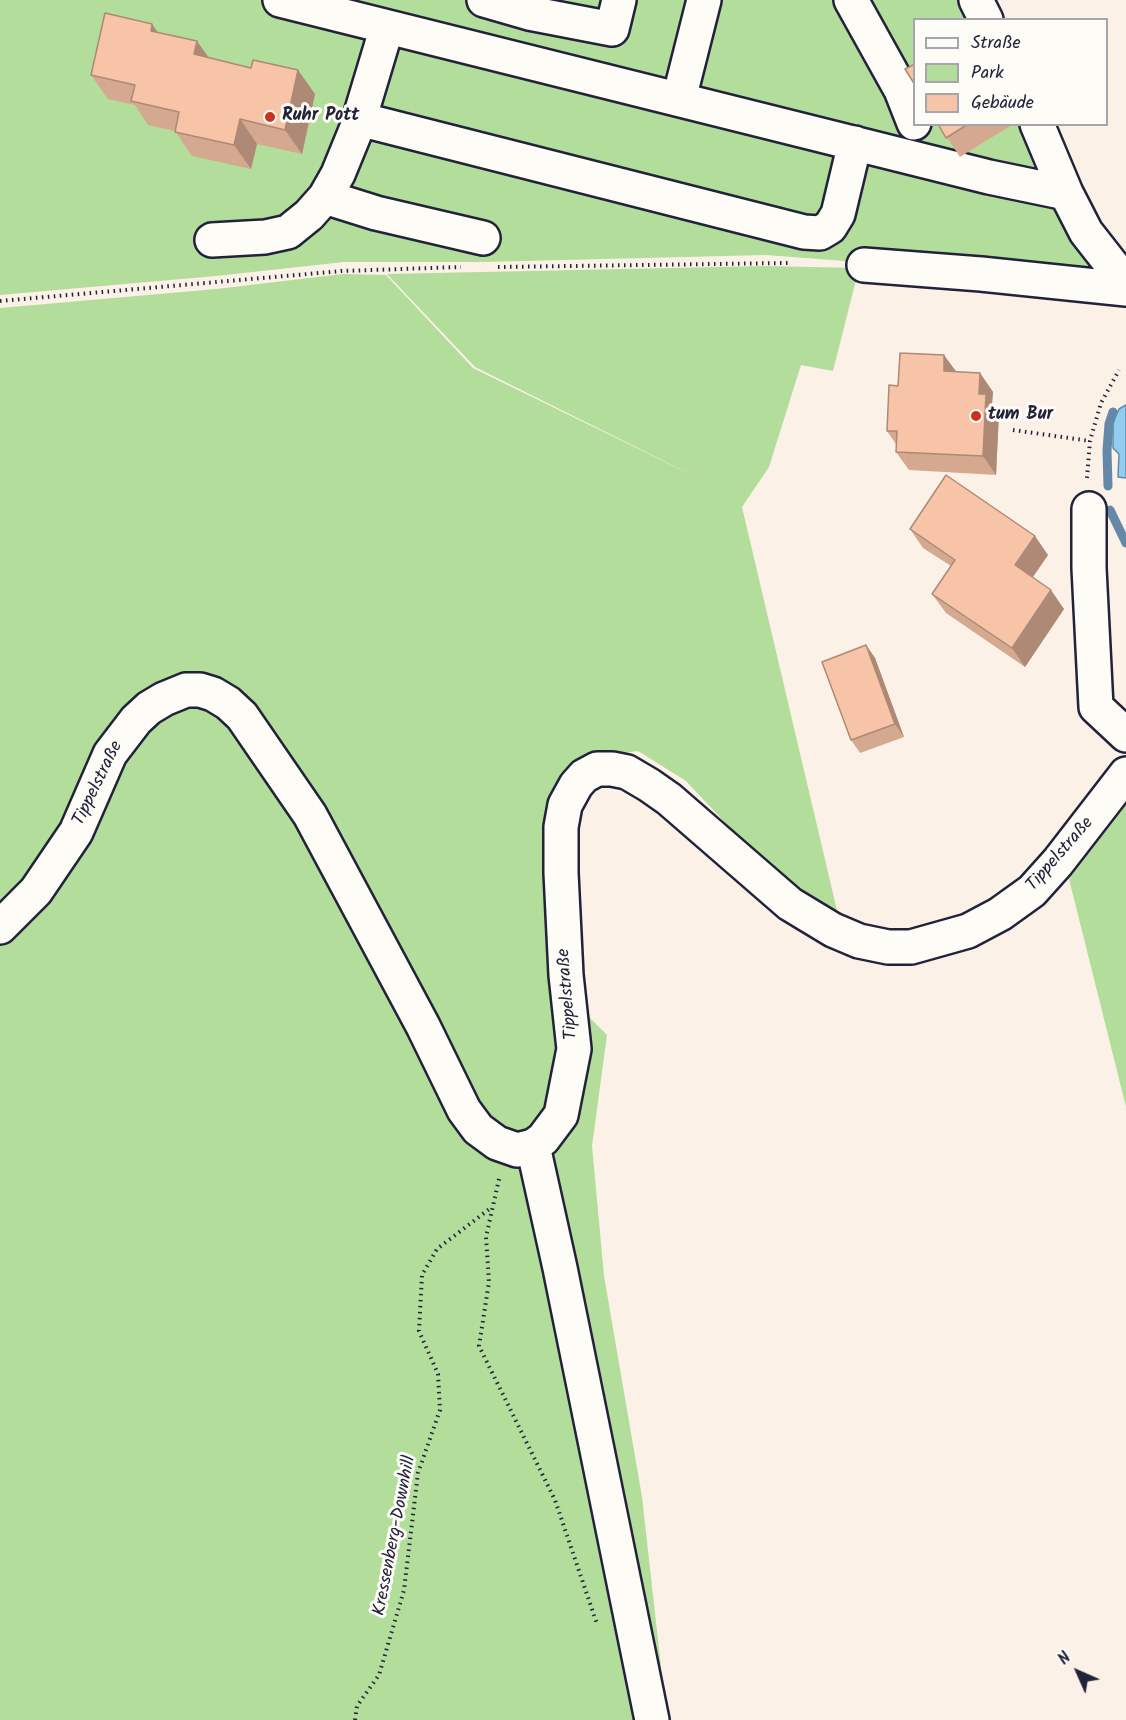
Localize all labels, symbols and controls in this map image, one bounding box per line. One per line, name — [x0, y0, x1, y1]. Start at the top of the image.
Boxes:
legend — [913, 18, 1108, 126]
text: Straße — [971, 29, 1021, 58]
text: Park — [971, 59, 1004, 88]
text: Gebäude — [971, 89, 1034, 118]
place label: Ruhr Pott — [282, 106, 359, 128]
marker: Ruhr Pott — [263, 110, 277, 124]
place label: tum Bur — [988, 405, 1053, 427]
marker: tum Bur — [969, 409, 983, 423]
street label: Tippelstraße — [69, 738, 129, 830]
street label: Tippelstraße — [1023, 813, 1099, 897]
street label: Tippelstraße — [554, 948, 584, 1040]
street label: Kressenberg-Downhill — [370, 1454, 422, 1618]
north arrow — [1048, 1642, 1108, 1702]
text: N — [1053, 1647, 1077, 1671]

